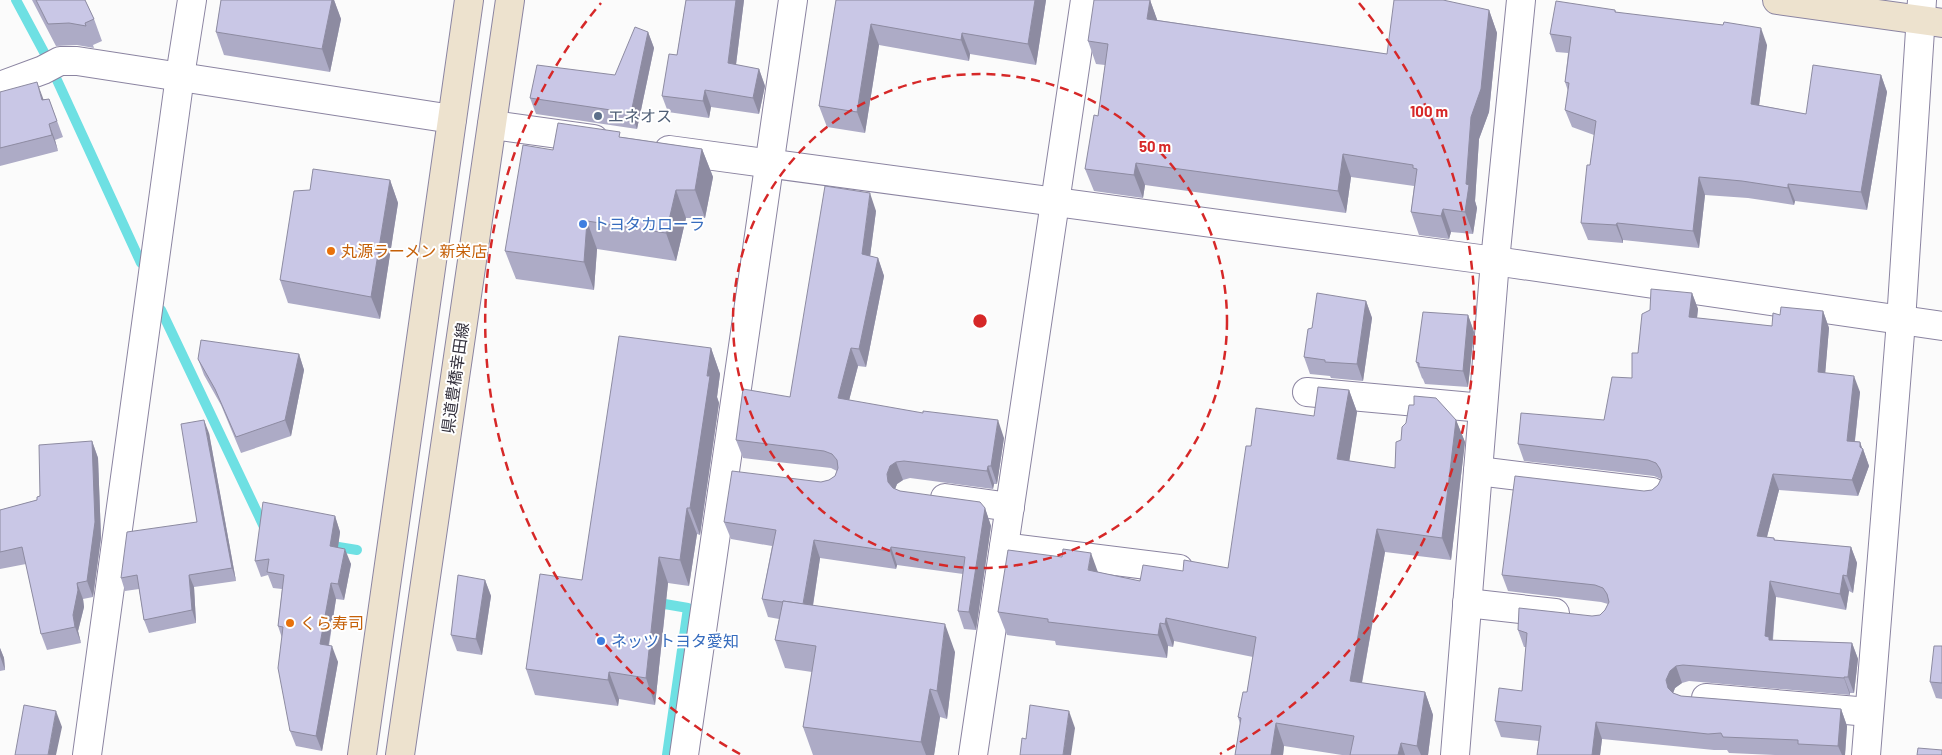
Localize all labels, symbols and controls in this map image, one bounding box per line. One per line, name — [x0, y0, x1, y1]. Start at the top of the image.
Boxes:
text: 100 m — [1410, 102, 1448, 120]
place label: エネオス — [608, 106, 672, 125]
marker: エネオス — [592, 110, 604, 122]
text: 50 m — [1139, 137, 1171, 155]
place label: トヨタカローラ — [593, 214, 705, 233]
marker: トヨタカローラ — [577, 218, 589, 230]
place label: 丸源ラーメン 新栄店 — [341, 241, 488, 260]
marker: 丸源ラーメン 新栄店 — [325, 245, 337, 257]
centre of rings — [971, 312, 989, 330]
street label: 県道豊橋幸田線 — [437, 321, 472, 435]
place label: くら寿司 — [300, 613, 364, 632]
marker: くら寿司 — [284, 617, 296, 629]
place label: ネッツトヨタ愛知 — [611, 631, 739, 650]
marker: ネッツトヨタ愛知 — [595, 635, 607, 647]

